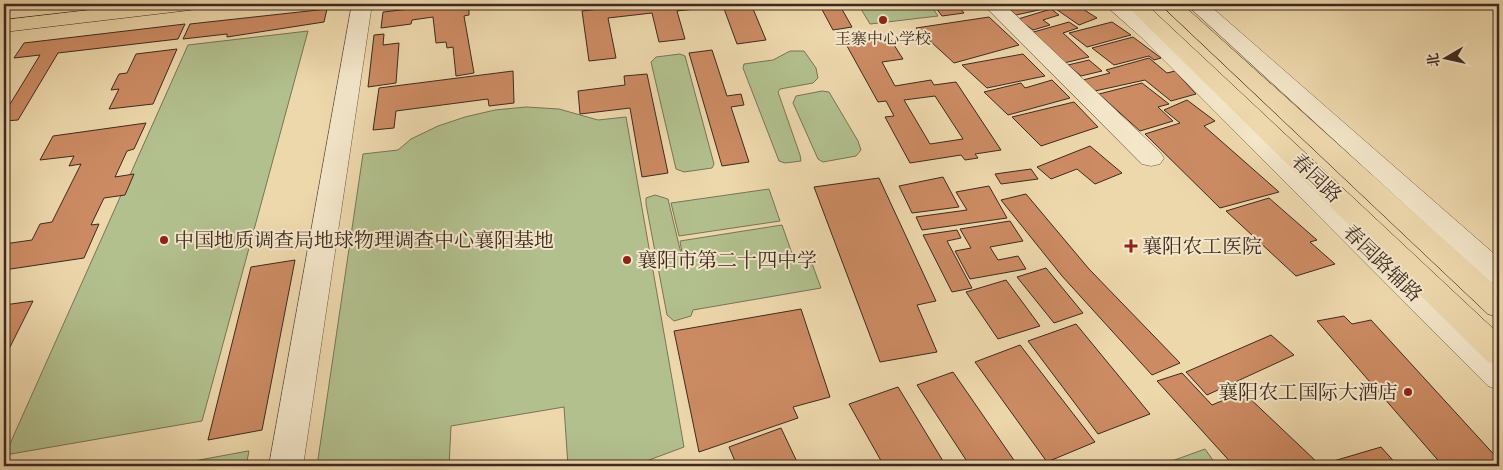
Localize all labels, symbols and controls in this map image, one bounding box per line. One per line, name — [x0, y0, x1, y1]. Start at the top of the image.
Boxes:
marker: 王寨中心学校 — [877, 14, 889, 26]
place label: 王寨中心学校 — [835, 26, 931, 50]
north arrow — [1420, 32, 1470, 82]
text: 北 — [1422, 52, 1444, 69]
street label: 春园路 — [1286, 146, 1349, 209]
street label: 春园路辅路 — [1337, 217, 1429, 308]
place label: 中国地质调查局地球物理调查中心襄阳基地 — [174, 225, 554, 254]
place label: 襄阳农工医院 — [1142, 231, 1262, 260]
marker: 中国地质调查局地球物理调查中心襄阳基地 — [158, 234, 170, 246]
marker: 襄阳农工医院 — [1124, 239, 1138, 253]
place label: 襄阳市第二十四中学 — [637, 245, 817, 274]
marker: 襄阳市第二十四中学 — [621, 254, 633, 266]
place label: 襄阳农工国际大酒店 — [1218, 377, 1398, 406]
marker: 襄阳农工国际大酒店 — [1402, 386, 1414, 398]

